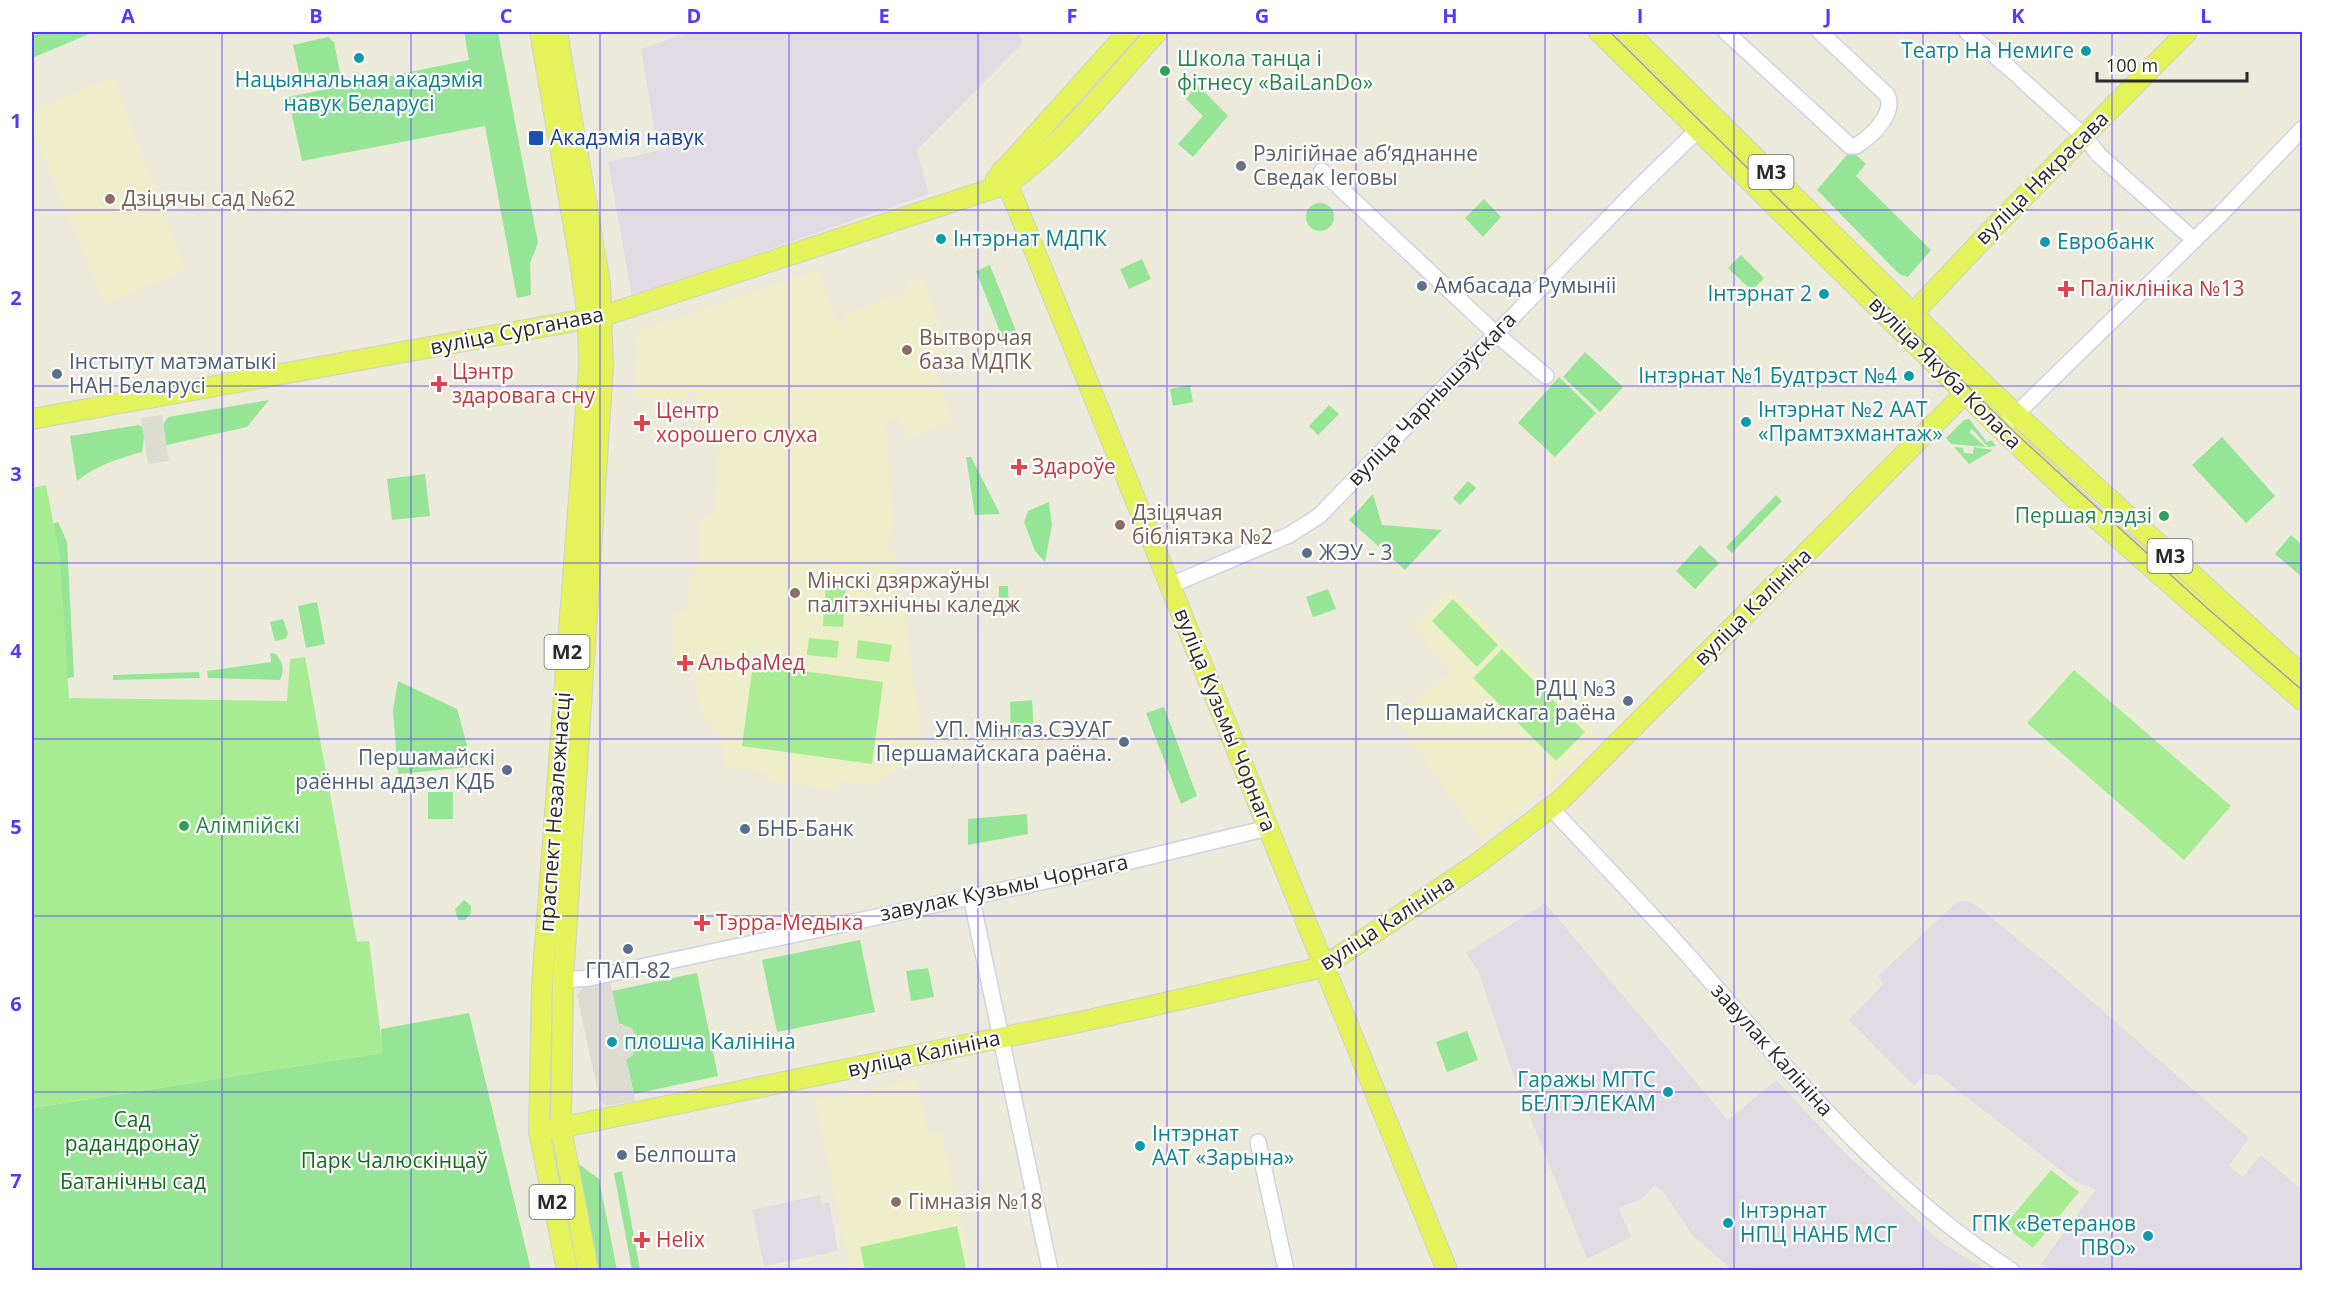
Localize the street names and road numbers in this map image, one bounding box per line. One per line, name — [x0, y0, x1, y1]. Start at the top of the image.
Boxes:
street label: вуліца Някрасава — [1968, 104, 2114, 250]
road number: М3 — [1748, 155, 1794, 189]
street label: вуліца Якуба Коласа — [1863, 290, 2028, 455]
street label: вуліца Сурганава — [428, 299, 606, 361]
street label: вуліца Чарнышэўскага — [1341, 305, 1522, 491]
road number: М3 — [2148, 539, 2192, 573]
street label: вуліца Калініна — [1687, 541, 1817, 671]
street label: вуліца Кузьмы Чорнага — [1168, 604, 1284, 836]
road number: М2 — [544, 635, 590, 669]
street label: праспект Незалежнасці — [532, 691, 576, 933]
street label: завулак Кузьмы Чорнага — [877, 847, 1130, 927]
street label: вуліца Калініна — [1314, 868, 1459, 976]
street label: завулак Калініна — [1706, 977, 1840, 1122]
street label: вуліца Калініна — [845, 1023, 1003, 1083]
road number: М2 — [530, 1185, 574, 1219]

